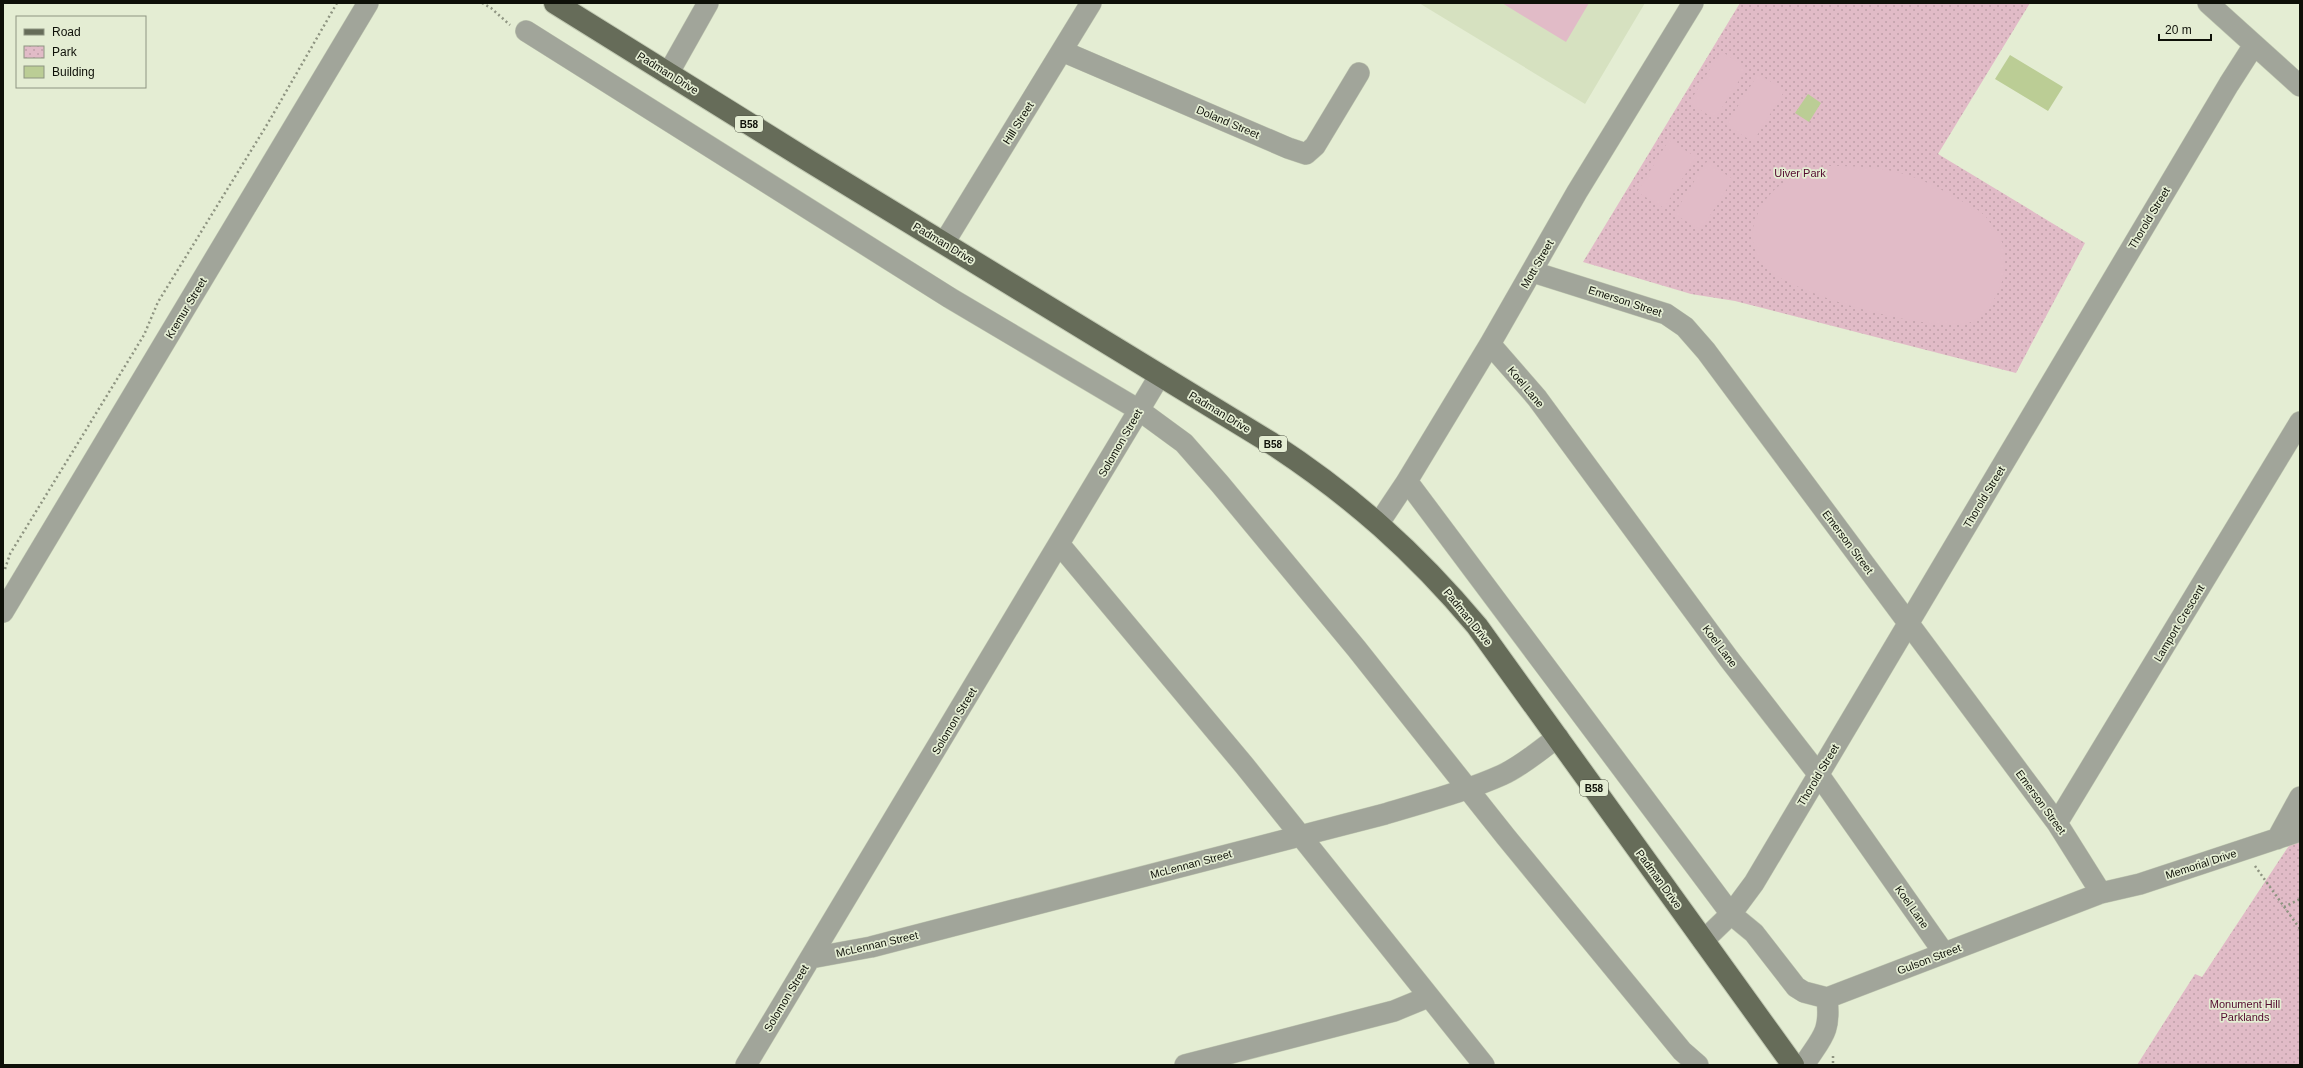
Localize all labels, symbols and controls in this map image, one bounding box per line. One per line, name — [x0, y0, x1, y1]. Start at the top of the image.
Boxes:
legend — [16, 16, 146, 88]
scale bar — [2159, 16, 2211, 42]
text: 20 m — [2165, 23, 2192, 37]
text: Road — [52, 25, 81, 39]
text: Park — [52, 45, 78, 59]
street label: Padman Drive — [635, 49, 701, 97]
text: Building — [52, 65, 95, 79]
street label: Hill Street — [1000, 100, 1036, 146]
street label: Doland Street — [1195, 103, 1261, 141]
road number: B58 — [735, 116, 763, 132]
park label: Uiver Park — [1774, 167, 1826, 179]
street label: Thorold Street — [2126, 185, 2172, 251]
street label: Padman Drive — [911, 220, 977, 266]
street label: Mott Street — [1518, 238, 1556, 290]
street label: Kremur Street — [163, 276, 209, 340]
street label: Emerson Street — [1587, 283, 1663, 319]
street label: Koel Lane — [1505, 364, 1547, 410]
street label: Padman Drive — [1187, 389, 1253, 435]
street label: Solomon Street — [1096, 407, 1144, 479]
road number: B58 — [1259, 436, 1287, 452]
street label: Thorold Street — [1961, 464, 2007, 530]
street label: Emerson Street — [1820, 508, 1876, 576]
street label: Lamport Crescent — [2151, 582, 2207, 664]
street label: Padman Drive — [1441, 586, 1495, 648]
street label: Koel Lane — [1700, 623, 1740, 669]
street label: Solomon Street — [929, 685, 979, 757]
street label: Thorold Street — [1795, 742, 1841, 808]
street label: Emerson Street — [2014, 768, 2068, 836]
road number: B58 — [1580, 780, 1608, 796]
street label: McLennan Street — [1149, 847, 1233, 881]
street label: Padman Drive — [1634, 847, 1684, 911]
street label: Memorial Drive — [2164, 847, 2238, 881]
street label: Koel Lane — [1893, 883, 1931, 931]
street label: McLennan Street — [835, 929, 919, 959]
street label: Gulson Street — [1895, 941, 1963, 977]
street label: Solomon Street — [761, 962, 811, 1034]
park label: Monument Hill Parklands — [2210, 998, 2280, 1023]

